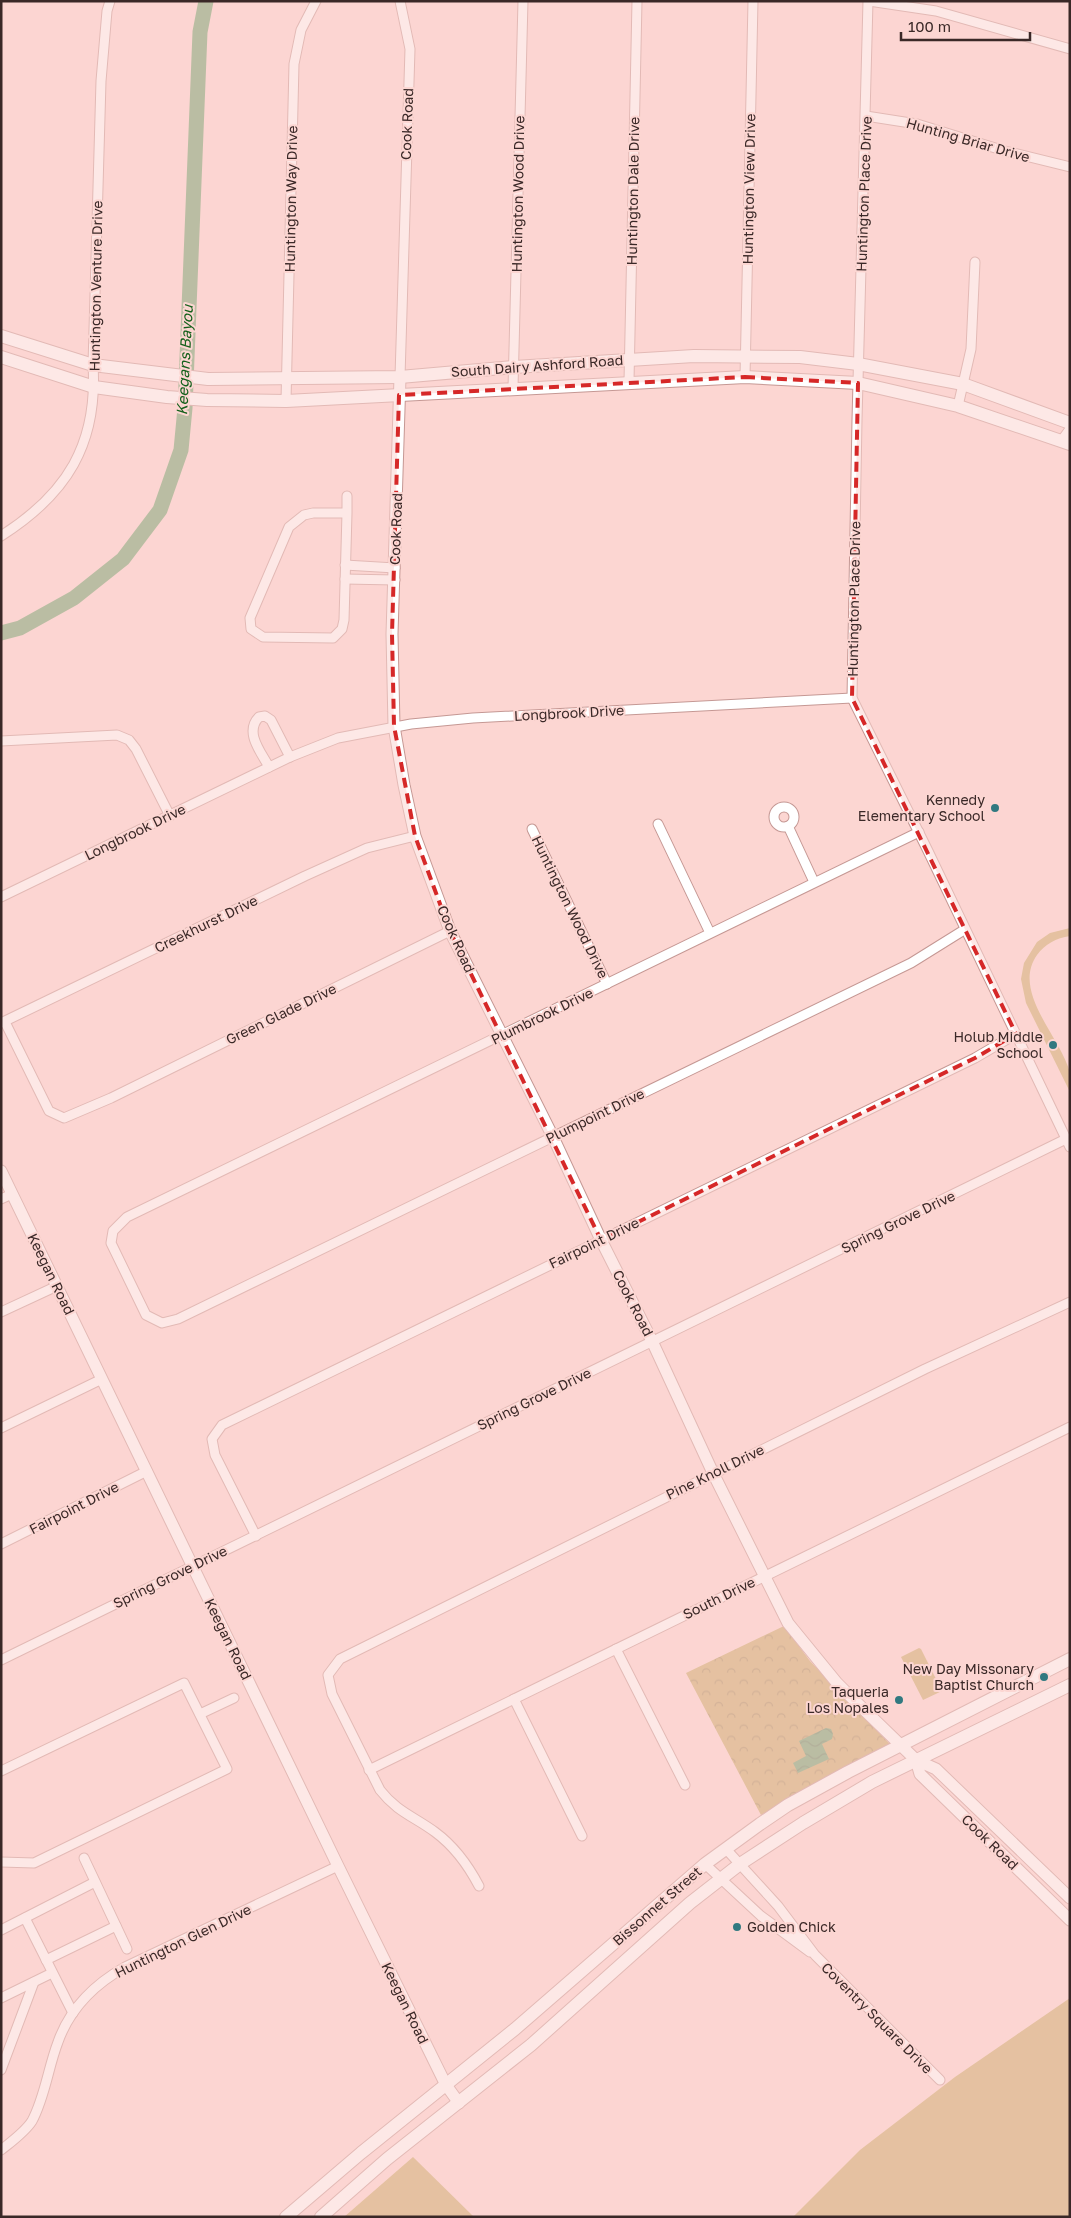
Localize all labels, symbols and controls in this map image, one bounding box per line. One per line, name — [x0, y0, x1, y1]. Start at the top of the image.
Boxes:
scale bar — [901, 10, 1030, 42]
text: 100 m — [908, 17, 951, 35]
street label: Cook Road — [397, 88, 416, 160]
street label: Huntington View Drive — [739, 113, 758, 265]
street label: Hunting Briar Drive — [904, 114, 1032, 165]
street label: Huntington Wood Drive — [508, 115, 527, 273]
street label: Huntington Place Drive — [852, 116, 875, 272]
street label: Huntington Dale Drive — [623, 117, 642, 265]
street label: Huntington Way Drive — [281, 125, 300, 273]
street label: Huntington Venture Drive — [86, 200, 105, 372]
water label: Keegans Bayou — [172, 303, 197, 416]
street label: South Dairy Ashford Road — [450, 351, 624, 380]
street label: Cook Road — [386, 493, 405, 565]
street label: Huntington Place Drive — [844, 521, 863, 677]
street label: Longbrook Drive — [513, 701, 624, 724]
place label: Kennedy Elementary School — [858, 791, 985, 824]
street label: Longbrook Drive — [81, 800, 188, 863]
marker: Kennedy Elementary School — [989, 802, 1001, 814]
street label: Huntington Wood Drive — [528, 833, 612, 981]
street label: Creekhurst Drive — [151, 891, 260, 956]
street label: Cook Road — [434, 902, 479, 975]
street label: Green Glade Drive — [223, 979, 339, 1048]
street label: Plumbrook Drive — [488, 984, 596, 1048]
place label: Holub Middle School — [953, 1028, 1043, 1061]
marker: Holub Middle School — [1047, 1039, 1059, 1051]
street label: Plumpoint Drive — [543, 1084, 647, 1147]
street label: Spring Grove Drive — [838, 1187, 958, 1257]
street label: Fairpoint Drive — [546, 1213, 642, 1272]
street label: Keegan Road — [24, 1230, 79, 1317]
street label: Cook Road — [610, 1267, 657, 1339]
street label: Spring Grove Drive — [474, 1364, 594, 1434]
street label: Pine Knoll Drive — [663, 1440, 767, 1503]
street label: Fairpoint Drive — [26, 1478, 121, 1537]
street label: Spring Grove Drive — [110, 1542, 230, 1612]
street label: South Drive — [680, 1573, 758, 1622]
street label: Keegan Road — [201, 1595, 256, 1682]
place label: New Day Missonary Baptist Church — [902, 1660, 1034, 1693]
marker: New Day Missonary Baptist Church — [1038, 1671, 1050, 1683]
place label: Taqueria Los Nopales — [806, 1683, 889, 1716]
marker: Taqueria Los Nopales — [893, 1694, 905, 1706]
street label: Cook Road — [959, 1811, 1022, 1873]
street label: Bissonnet Street — [609, 1862, 705, 1949]
street label: Huntington Glen Drive — [112, 1900, 254, 1981]
place label: Golden Chick — [747, 1918, 836, 1935]
marker: Golden Chick — [731, 1921, 743, 1933]
street label: Keegan Road — [378, 1959, 433, 2046]
street label: Coventry Square Drive — [818, 1959, 936, 2077]

